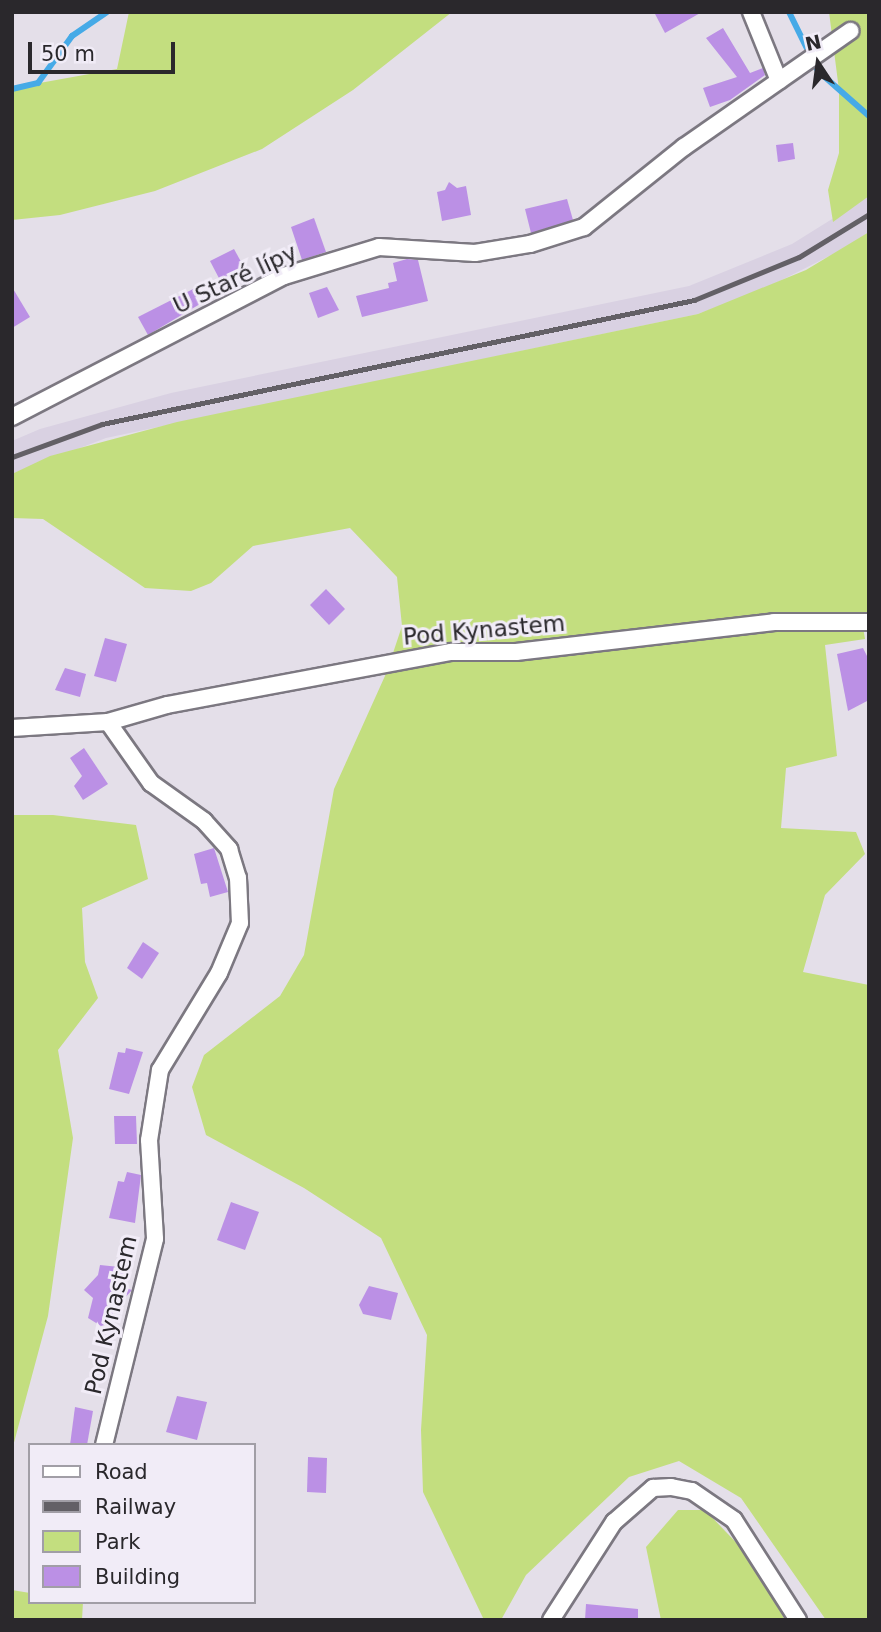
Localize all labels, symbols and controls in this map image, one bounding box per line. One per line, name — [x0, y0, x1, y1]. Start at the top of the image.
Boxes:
scale bar — [32, 28, 178, 72]
north arrow — [783, 28, 853, 98]
text: N — [803, 30, 823, 55]
text: 50 m — [41, 42, 95, 66]
street label: U Staré lípy — [169, 238, 301, 320]
street label: Pod Kynastem — [402, 609, 566, 651]
street label: Pod Kynastem — [79, 1233, 143, 1397]
legend — [28, 1443, 256, 1604]
text: Road — [95, 1460, 148, 1484]
text: Railway — [95, 1495, 176, 1519]
text: Park — [95, 1530, 140, 1554]
text: Building — [95, 1565, 180, 1589]

